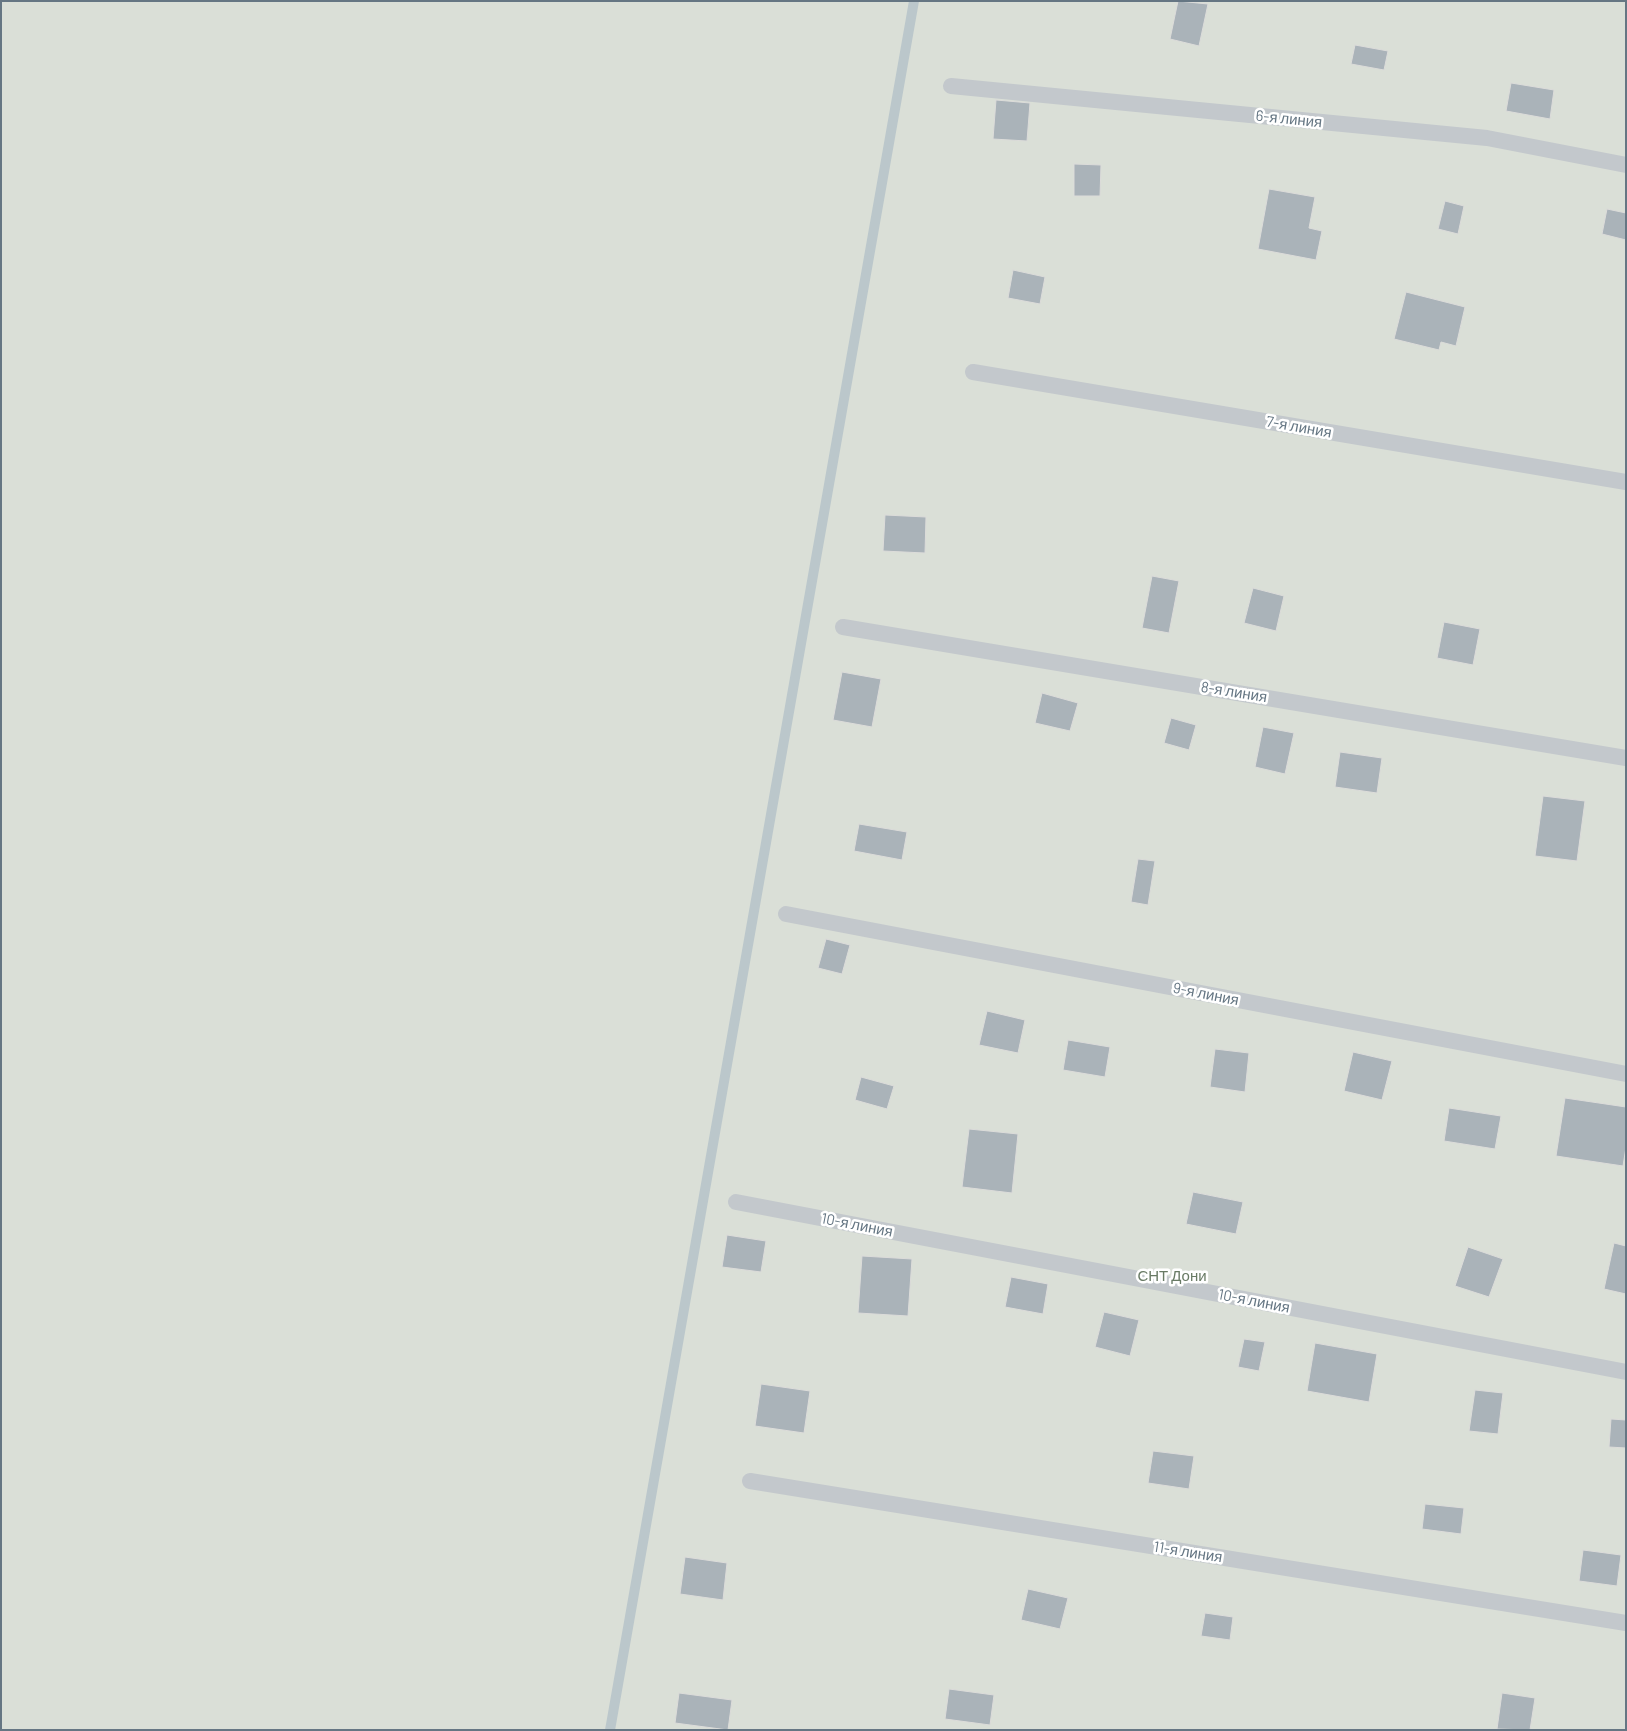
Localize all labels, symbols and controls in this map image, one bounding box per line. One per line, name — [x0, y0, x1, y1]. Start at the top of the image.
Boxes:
street label: 6-я линия — [1255, 107, 1323, 131]
street label: 7-я линия — [1265, 412, 1333, 442]
street label: 8-я линия — [1200, 678, 1268, 706]
street label: 9-я линия — [1172, 979, 1240, 1009]
street label: 10-я линия — [820, 1209, 894, 1241]
park label: СНТ Дони — [1137, 1267, 1207, 1285]
street label: 10-я линия — [1217, 1285, 1291, 1317]
street label: 11-я линия — [1152, 1538, 1224, 1566]

